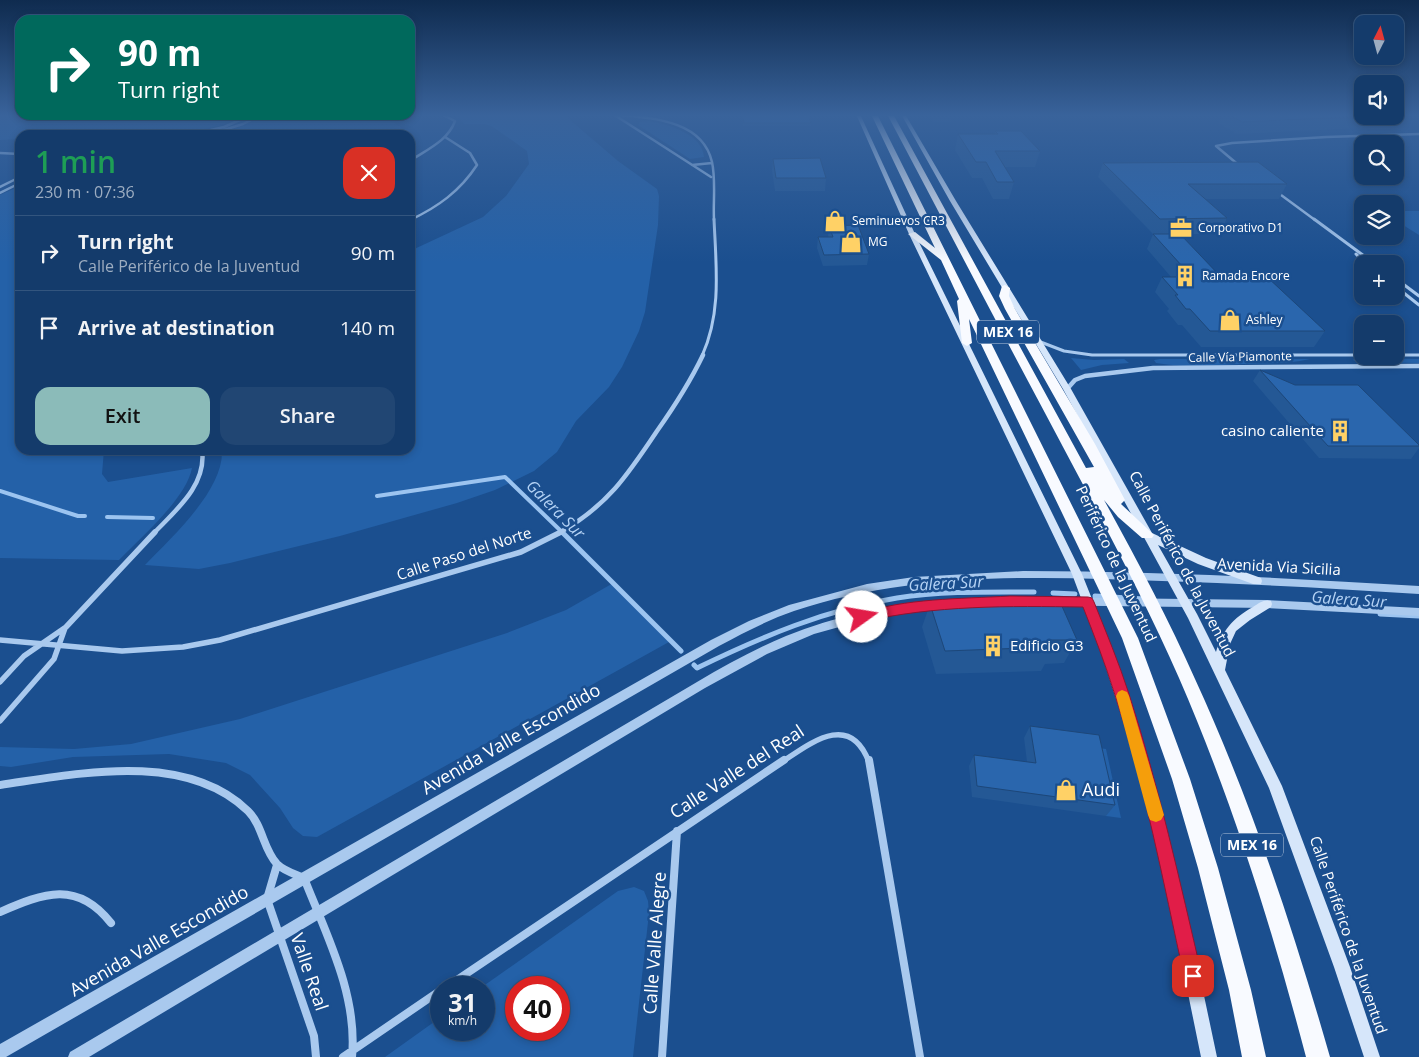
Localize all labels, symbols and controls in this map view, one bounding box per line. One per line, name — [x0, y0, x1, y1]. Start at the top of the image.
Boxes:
north arrow — [1354, 15, 1404, 65]
map controls — [1354, 15, 1404, 365]
text: 90 m — [118, 29, 201, 76]
icon: right — [35, 35, 100, 100]
text: Turn right — [118, 74, 220, 104]
button: sound — [1354, 75, 1404, 125]
button: search — [1354, 135, 1404, 185]
text: 1 min — [35, 141, 116, 182]
button: close — [343, 147, 395, 199]
text: 230 m · 07:36 — [35, 181, 135, 203]
button: layers — [1354, 195, 1404, 245]
shop icon: Seminuevos CR3 — [822, 208, 848, 234]
place label: Seminuevos CR3 — [852, 212, 945, 229]
office icon: Corporativo D1 — [1168, 215, 1194, 241]
place label: Corporativo D1 — [1198, 219, 1283, 236]
text: Turn right — [78, 229, 173, 255]
shop icon: MG — [838, 229, 864, 255]
place label: MG — [868, 233, 888, 250]
icon: right — [35, 239, 63, 267]
text: 90 m — [351, 240, 395, 266]
text: Calle Periférico de la Juventud — [78, 255, 300, 277]
button: + — [1354, 255, 1404, 305]
building icon: Ramada Encore — [1172, 263, 1198, 289]
place label: Ramada Encore — [1202, 267, 1290, 284]
shop icon: Ashley — [1217, 307, 1243, 333]
place label: Ashley — [1246, 311, 1283, 328]
icon: arrive — [35, 314, 63, 342]
text: Arrive at destination — [78, 315, 275, 341]
text: 140 m — [340, 315, 395, 341]
button: − — [1354, 315, 1404, 365]
road number: MEX 16 — [977, 321, 1039, 344]
street label: Calle Vía Piamonte — [1188, 347, 1292, 366]
button: Exit — [35, 387, 210, 445]
button: Share — [220, 387, 395, 445]
building icon: casino caliente — [1327, 418, 1353, 444]
place label: casino caliente — [1221, 420, 1324, 440]
street label: Calle Periférico de la Juventud — [1125, 467, 1241, 660]
water label: Galera Sur — [522, 475, 591, 544]
street label: Periférico de la Juventud — [1072, 482, 1162, 645]
street label: Calle Paso del Norte — [394, 522, 534, 584]
street label: Avenida Via Sicilia — [1217, 553, 1341, 579]
water label: Galera Sur — [908, 570, 985, 596]
water label: Galera Sur — [1311, 585, 1388, 613]
position arrow — [835, 590, 887, 642]
building icon: Edificio G3 — [980, 633, 1006, 659]
place label: Edificio G3 — [1010, 635, 1084, 655]
street label: Avenida Valle Escondido — [417, 677, 604, 799]
street label: Calle Valle del Real — [665, 719, 808, 824]
shop icon: Audi — [1053, 777, 1079, 803]
place label: Audi — [1082, 777, 1120, 801]
street label: Calle Periférico de la Juventud — [1306, 833, 1392, 1036]
road number: MEX 16 — [1221, 834, 1283, 856]
street label: Calle Valle Alegre — [637, 871, 671, 1015]
street label: Avenida Valle Escondido — [65, 879, 252, 1001]
street label: Valle Real — [286, 930, 334, 1014]
pin — [1172, 955, 1214, 997]
icon: arrive — [1179, 962, 1207, 990]
speed limit sign: 40 — [505, 976, 570, 1041]
text: 31 — [448, 985, 477, 1019]
text: km/h — [448, 1012, 477, 1029]

